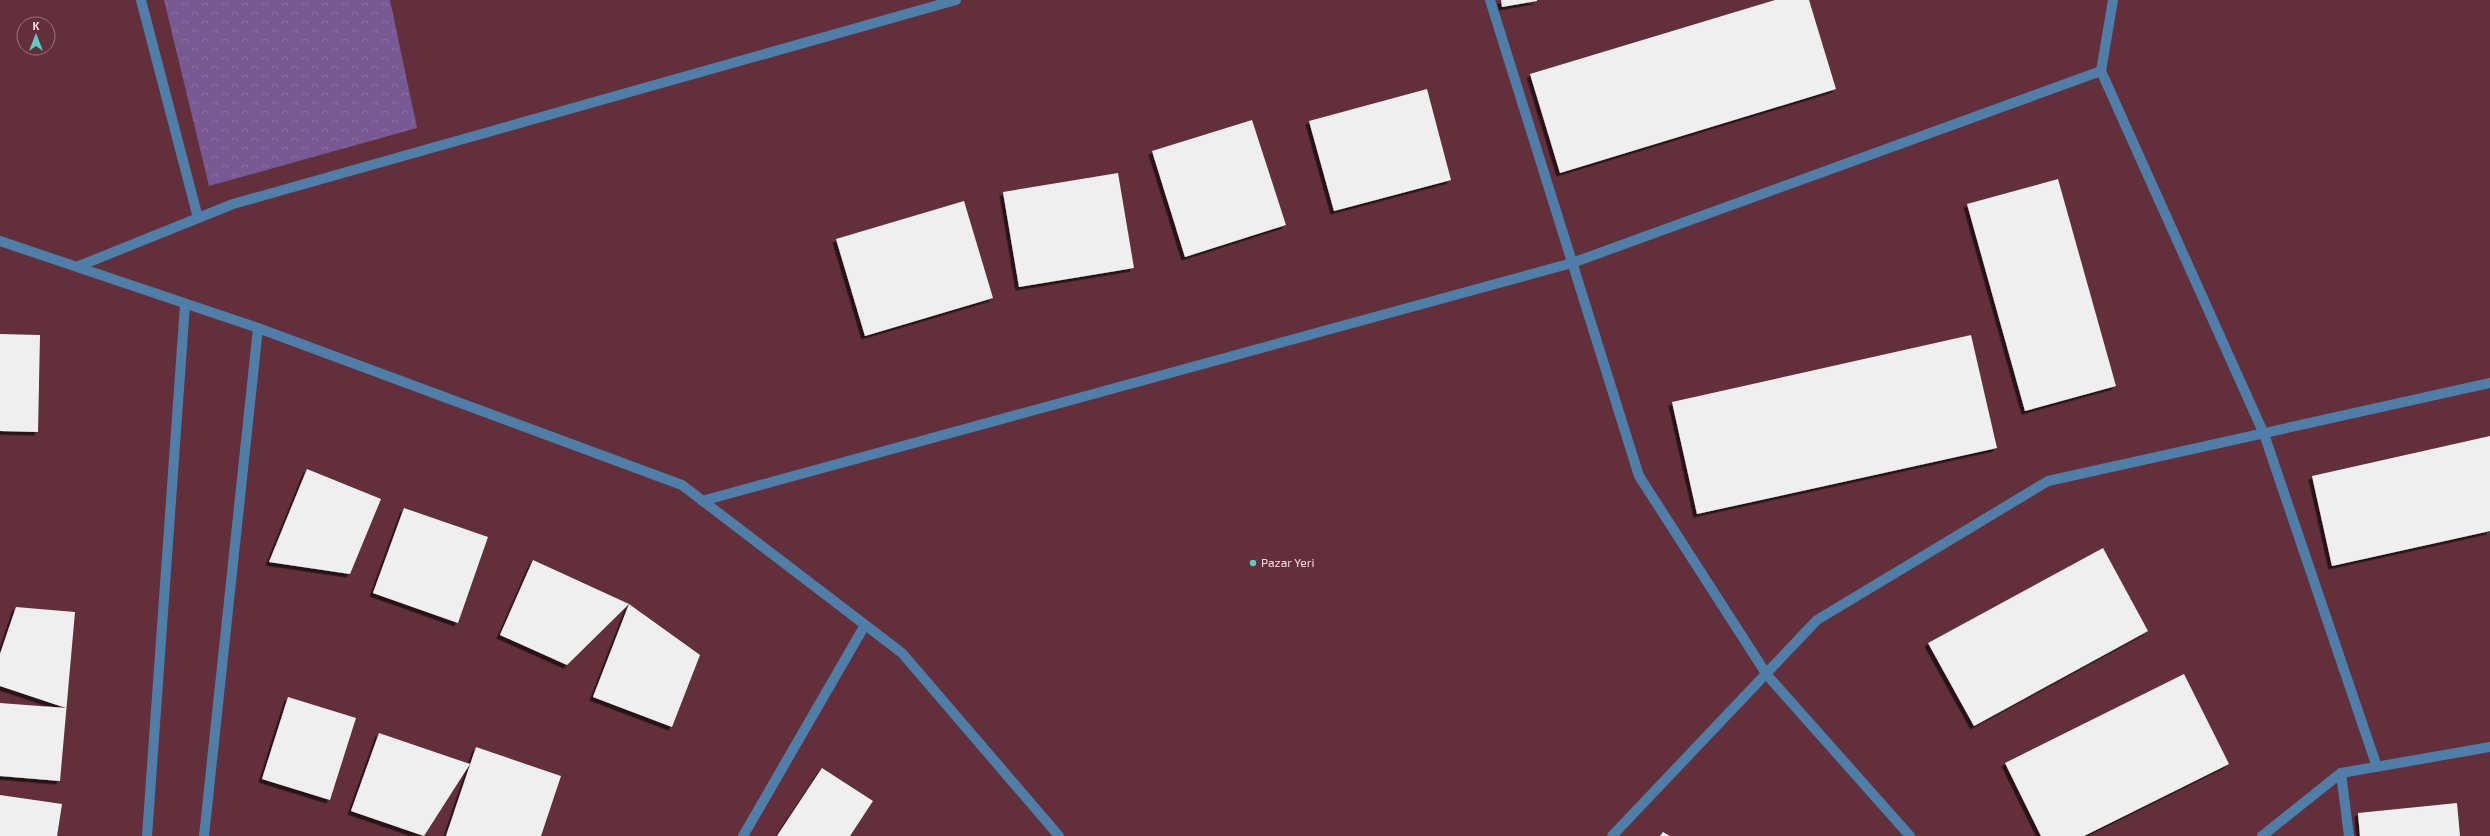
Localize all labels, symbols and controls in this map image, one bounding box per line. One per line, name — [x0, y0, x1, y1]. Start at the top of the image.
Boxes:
north arrow — [16, 16, 56, 56]
text: K — [33, 19, 40, 32]
place label: Pazar Yeri — [1261, 555, 1315, 569]
marker: Pazar Yeri — [1248, 558, 1258, 568]

